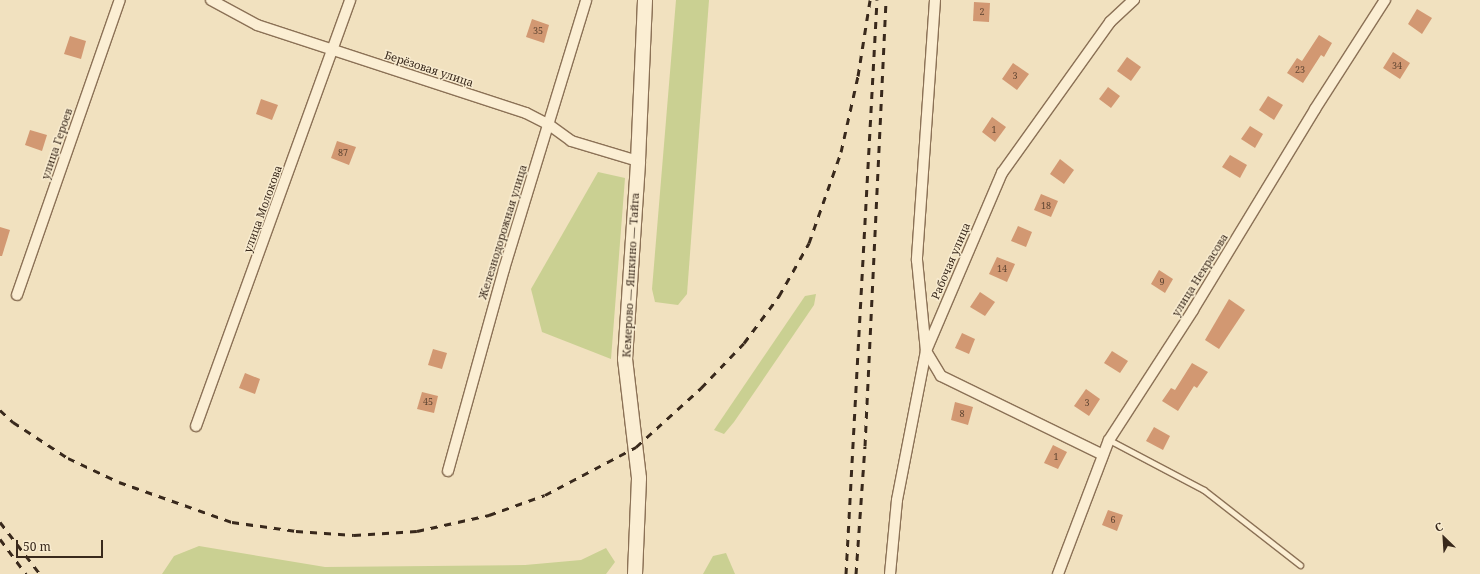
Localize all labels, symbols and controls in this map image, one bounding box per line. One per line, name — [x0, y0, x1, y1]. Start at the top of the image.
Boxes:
house number: 2 — [979, 7, 985, 17]
house number: 35 — [533, 26, 543, 36]
street label: Берёзовая улица — [383, 48, 475, 90]
house number: 34 — [1392, 61, 1402, 71]
house number: 23 — [1295, 65, 1305, 75]
house number: 3 — [1012, 71, 1018, 81]
street label: улица Героев — [39, 107, 75, 181]
house number: 1 — [991, 125, 997, 135]
house number: 87 — [338, 148, 348, 158]
street label: Железнодорожная улица — [476, 163, 530, 301]
street label: улица Молокова — [241, 164, 285, 254]
street label: Кемерово — Яшкино — Тайга — [620, 192, 642, 358]
house number: 18 — [1041, 201, 1051, 211]
street label: Рабочая улица — [929, 221, 973, 301]
street label: улица Некрасова — [1169, 231, 1231, 319]
house number: 14 — [997, 264, 1007, 274]
house number: 9 — [1159, 277, 1165, 287]
house number: 45 — [423, 397, 433, 407]
house number: 3 — [1084, 398, 1090, 408]
house number: 8 — [959, 409, 965, 419]
house number: 1 — [1053, 452, 1059, 462]
house number: 6 — [1110, 515, 1116, 525]
north arrow — [1424, 518, 1464, 558]
text: С — [1432, 518, 1445, 535]
scale bar — [18, 532, 105, 558]
text: 50 m — [23, 538, 51, 555]

